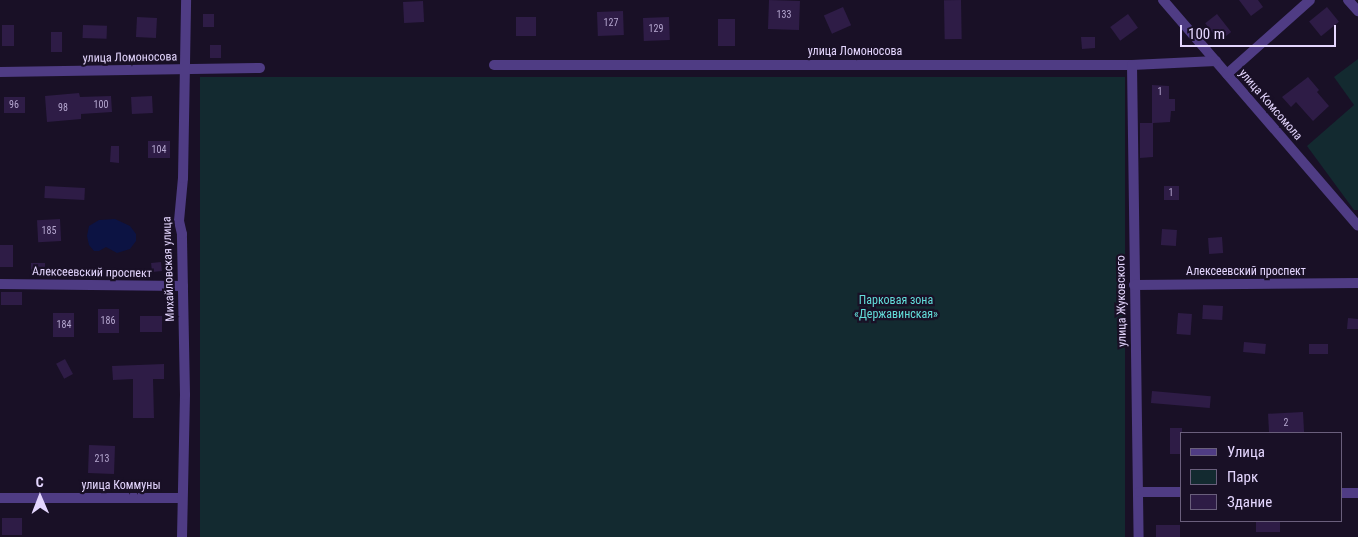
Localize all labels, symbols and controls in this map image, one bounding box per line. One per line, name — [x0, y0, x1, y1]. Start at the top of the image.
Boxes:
house number: 133 — [777, 9, 791, 21]
scale bar — [1183, 15, 1339, 47]
house number: 127 — [604, 17, 618, 29]
house number: 129 — [649, 23, 663, 35]
text: 100 m — [1188, 25, 1225, 43]
street label: улица Ломоносова — [808, 45, 902, 59]
street label: улица Ломоносова — [83, 50, 177, 66]
street label: улица Комсомола — [1235, 67, 1305, 143]
house number: 1 — [1158, 86, 1162, 98]
house number: 96 — [9, 99, 19, 111]
house number: 100 — [94, 99, 108, 111]
house number: 98 — [58, 102, 68, 114]
house number: 104 — [152, 144, 166, 156]
house number: 1 — [1169, 187, 1173, 199]
street label: Михайловская улица — [160, 216, 178, 322]
house number: 185 — [42, 225, 56, 237]
street label: улица Жуковского — [1114, 255, 1130, 347]
street label: Алексеевский проспект — [32, 265, 152, 281]
street label: Алексеевский проспект — [1186, 265, 1306, 279]
park label: Парковая зона «Державинская» — [854, 294, 938, 322]
house number: 186 — [101, 315, 115, 327]
house number: 184 — [57, 319, 71, 331]
house number: 2 — [1284, 417, 1288, 429]
legend — [1180, 432, 1343, 522]
text: Улица — [1227, 443, 1265, 461]
house number: 213 — [95, 453, 109, 465]
text: Парк — [1227, 468, 1258, 486]
north arrow — [15, 472, 65, 522]
text: С — [36, 474, 44, 490]
street label: улица Коммуны — [81, 479, 161, 493]
text: Здание — [1227, 493, 1272, 511]

